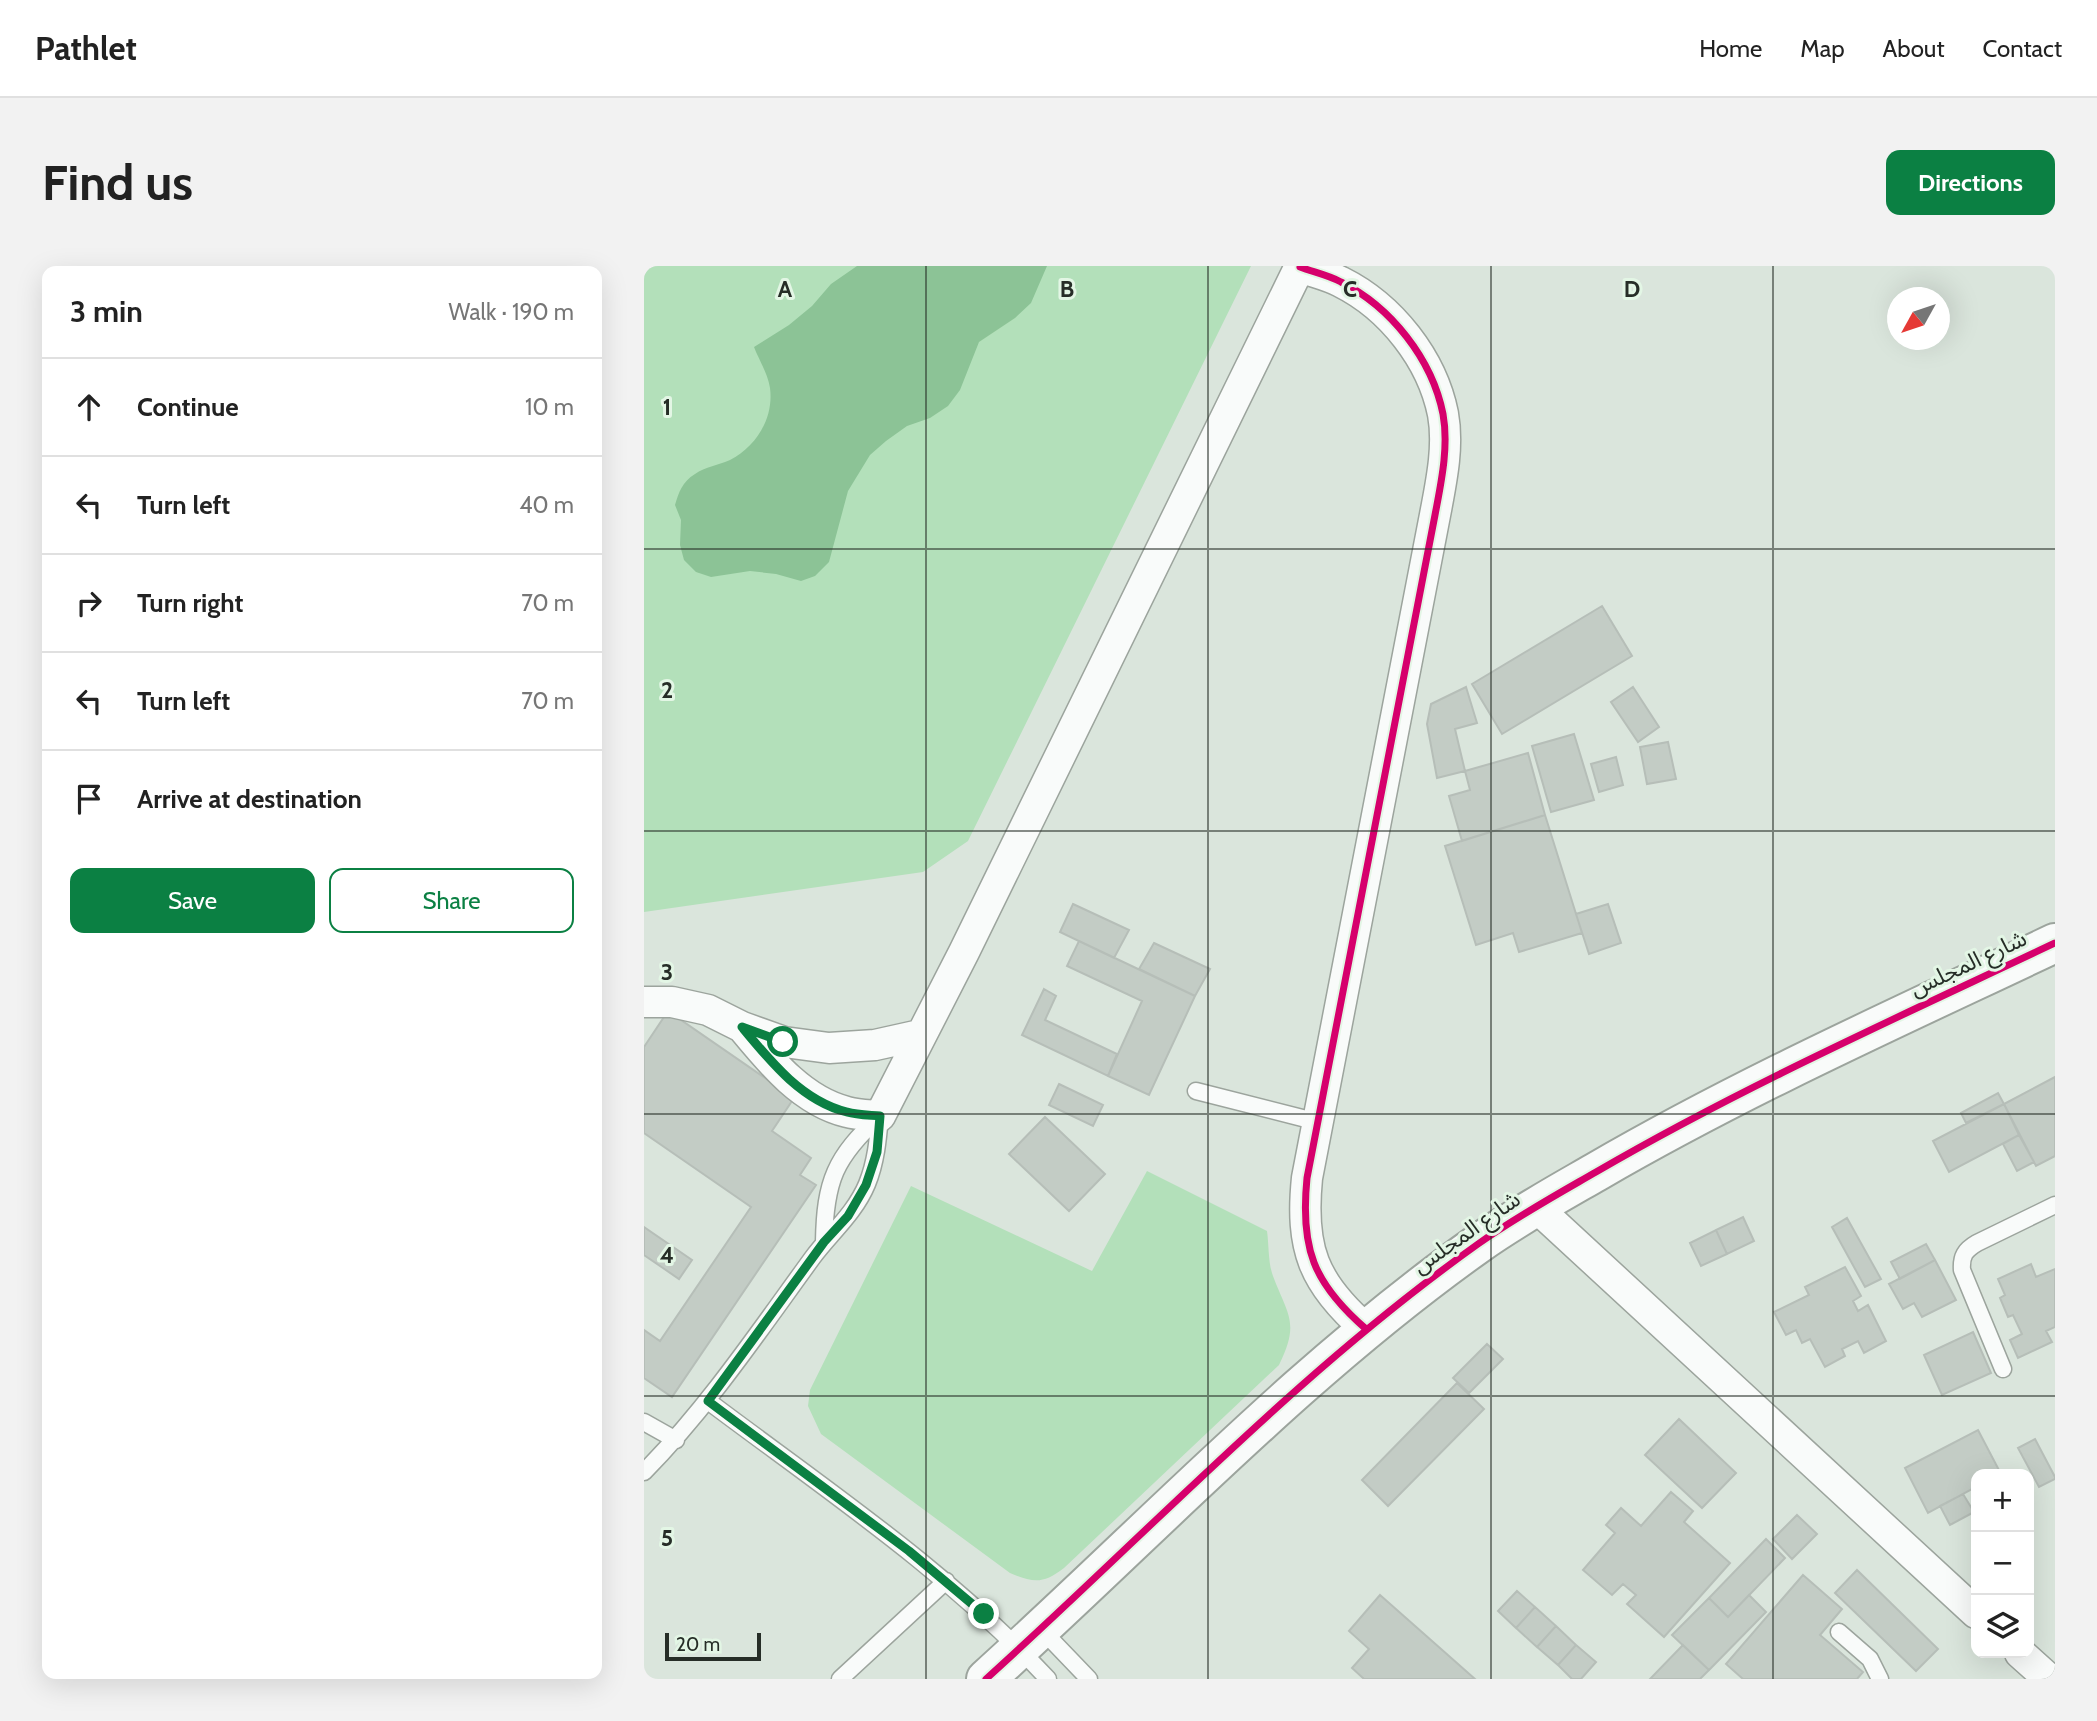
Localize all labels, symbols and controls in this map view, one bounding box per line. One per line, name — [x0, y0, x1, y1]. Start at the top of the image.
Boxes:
text: Pathlet — [35, 28, 137, 68]
text: Home — [1699, 34, 1762, 63]
text: Map — [1800, 34, 1845, 63]
text: About — [1883, 34, 1945, 63]
text: Contact — [1983, 34, 2062, 63]
button: Directions — [1886, 150, 2055, 215]
text: Find us — [42, 153, 193, 212]
text: A — [778, 275, 793, 303]
text: B — [1060, 275, 1074, 303]
text: C — [1343, 275, 1357, 303]
text: D — [1624, 275, 1640, 303]
north arrow — [1887, 287, 1950, 350]
text: 3 min — [70, 293, 143, 330]
text: Walk · 190 m — [449, 298, 574, 326]
icon: ahead — [70, 388, 108, 426]
text: Continue — [137, 391, 239, 423]
text: 10 m — [525, 393, 574, 421]
text: 1 — [663, 393, 671, 421]
icon: left — [70, 486, 108, 524]
text: Turn left — [137, 489, 230, 521]
text: 40 m — [519, 491, 574, 519]
icon: right — [70, 584, 108, 622]
text: Turn right — [137, 587, 243, 619]
text: 70 m — [521, 589, 574, 617]
text: 2 — [661, 676, 673, 704]
icon: left — [70, 682, 108, 720]
text: Turn left — [137, 685, 230, 717]
text: 70 m — [521, 687, 574, 715]
icon: arrive — [70, 780, 108, 818]
text: Arrive at destination — [137, 783, 362, 815]
button: Save — [70, 868, 315, 933]
button: Share — [329, 868, 574, 933]
street label: شارع المجلس — [1905, 924, 2032, 1005]
text: 3 — [661, 958, 673, 986]
route start — [767, 1026, 798, 1057]
street label: شارع المجلس — [1407, 1185, 1527, 1282]
text: 4 — [660, 1241, 674, 1269]
map controls — [1971, 1469, 2034, 1658]
button: + — [1971, 1469, 2034, 1532]
text: 5 — [661, 1524, 673, 1552]
button: − — [1971, 1532, 2034, 1595]
button: layers — [1971, 1595, 2034, 1658]
route end — [968, 1598, 999, 1629]
scale bar — [665, 1630, 761, 1662]
text: 20 m — [676, 1633, 720, 1656]

